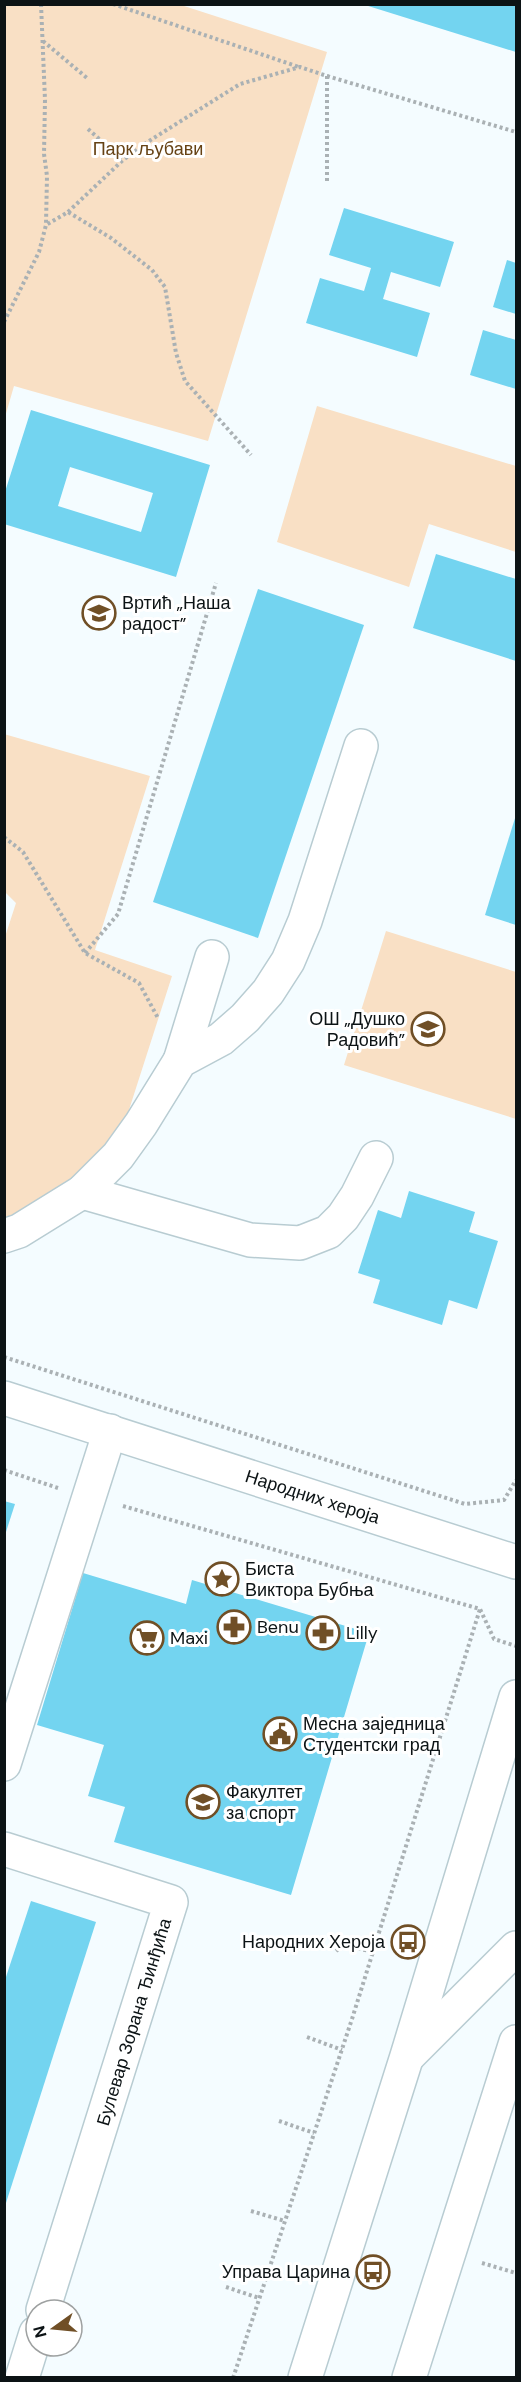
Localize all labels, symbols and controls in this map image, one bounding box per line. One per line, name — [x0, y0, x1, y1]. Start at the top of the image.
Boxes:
park label: Парк љубави — [93, 137, 203, 161]
place label: Вртић „Наша радост” — [122, 591, 231, 636]
school or university icon: Вртић „Наша радост” — [81, 595, 117, 631]
place label: ОШ „Душко Радовић” — [309, 1007, 405, 1052]
school or university icon: ОШ „Душко Радовић” — [410, 1011, 446, 1047]
street label: Народних хероја — [242, 1464, 384, 1530]
place label: Биста Виктора Бубња — [245, 1557, 375, 1602]
place icon: Биста Виктора Бубња — [204, 1561, 240, 1597]
pharmacy icon: Benu — [216, 1609, 252, 1645]
place label: Benu — [257, 1615, 299, 1639]
pharmacy icon: Lilly — [305, 1615, 341, 1651]
supermarket icon: Maxi — [129, 1620, 165, 1656]
place label: Lilly — [346, 1621, 378, 1645]
place label: Maxi — [170, 1626, 208, 1650]
place label: Месна заједница Студентски град — [303, 1712, 446, 1757]
public building icon: Месна заједница Студентски град — [262, 1716, 298, 1752]
place label: Факултет за спорт — [226, 1780, 303, 1825]
school or university icon: Факултет за спорт — [185, 1784, 221, 1820]
street label: Булевар Зорана Ђинђића — [91, 1914, 177, 2129]
bus stop icon: Народних Хероја — [390, 1924, 426, 1960]
place label: Народних Хероја — [242, 1930, 386, 1954]
bus stop icon: Управа Царина — [355, 2254, 391, 2290]
place label: Управа Царина — [222, 2260, 351, 2284]
north arrow — [24, 2298, 84, 2358]
text: N — [28, 2323, 52, 2340]

